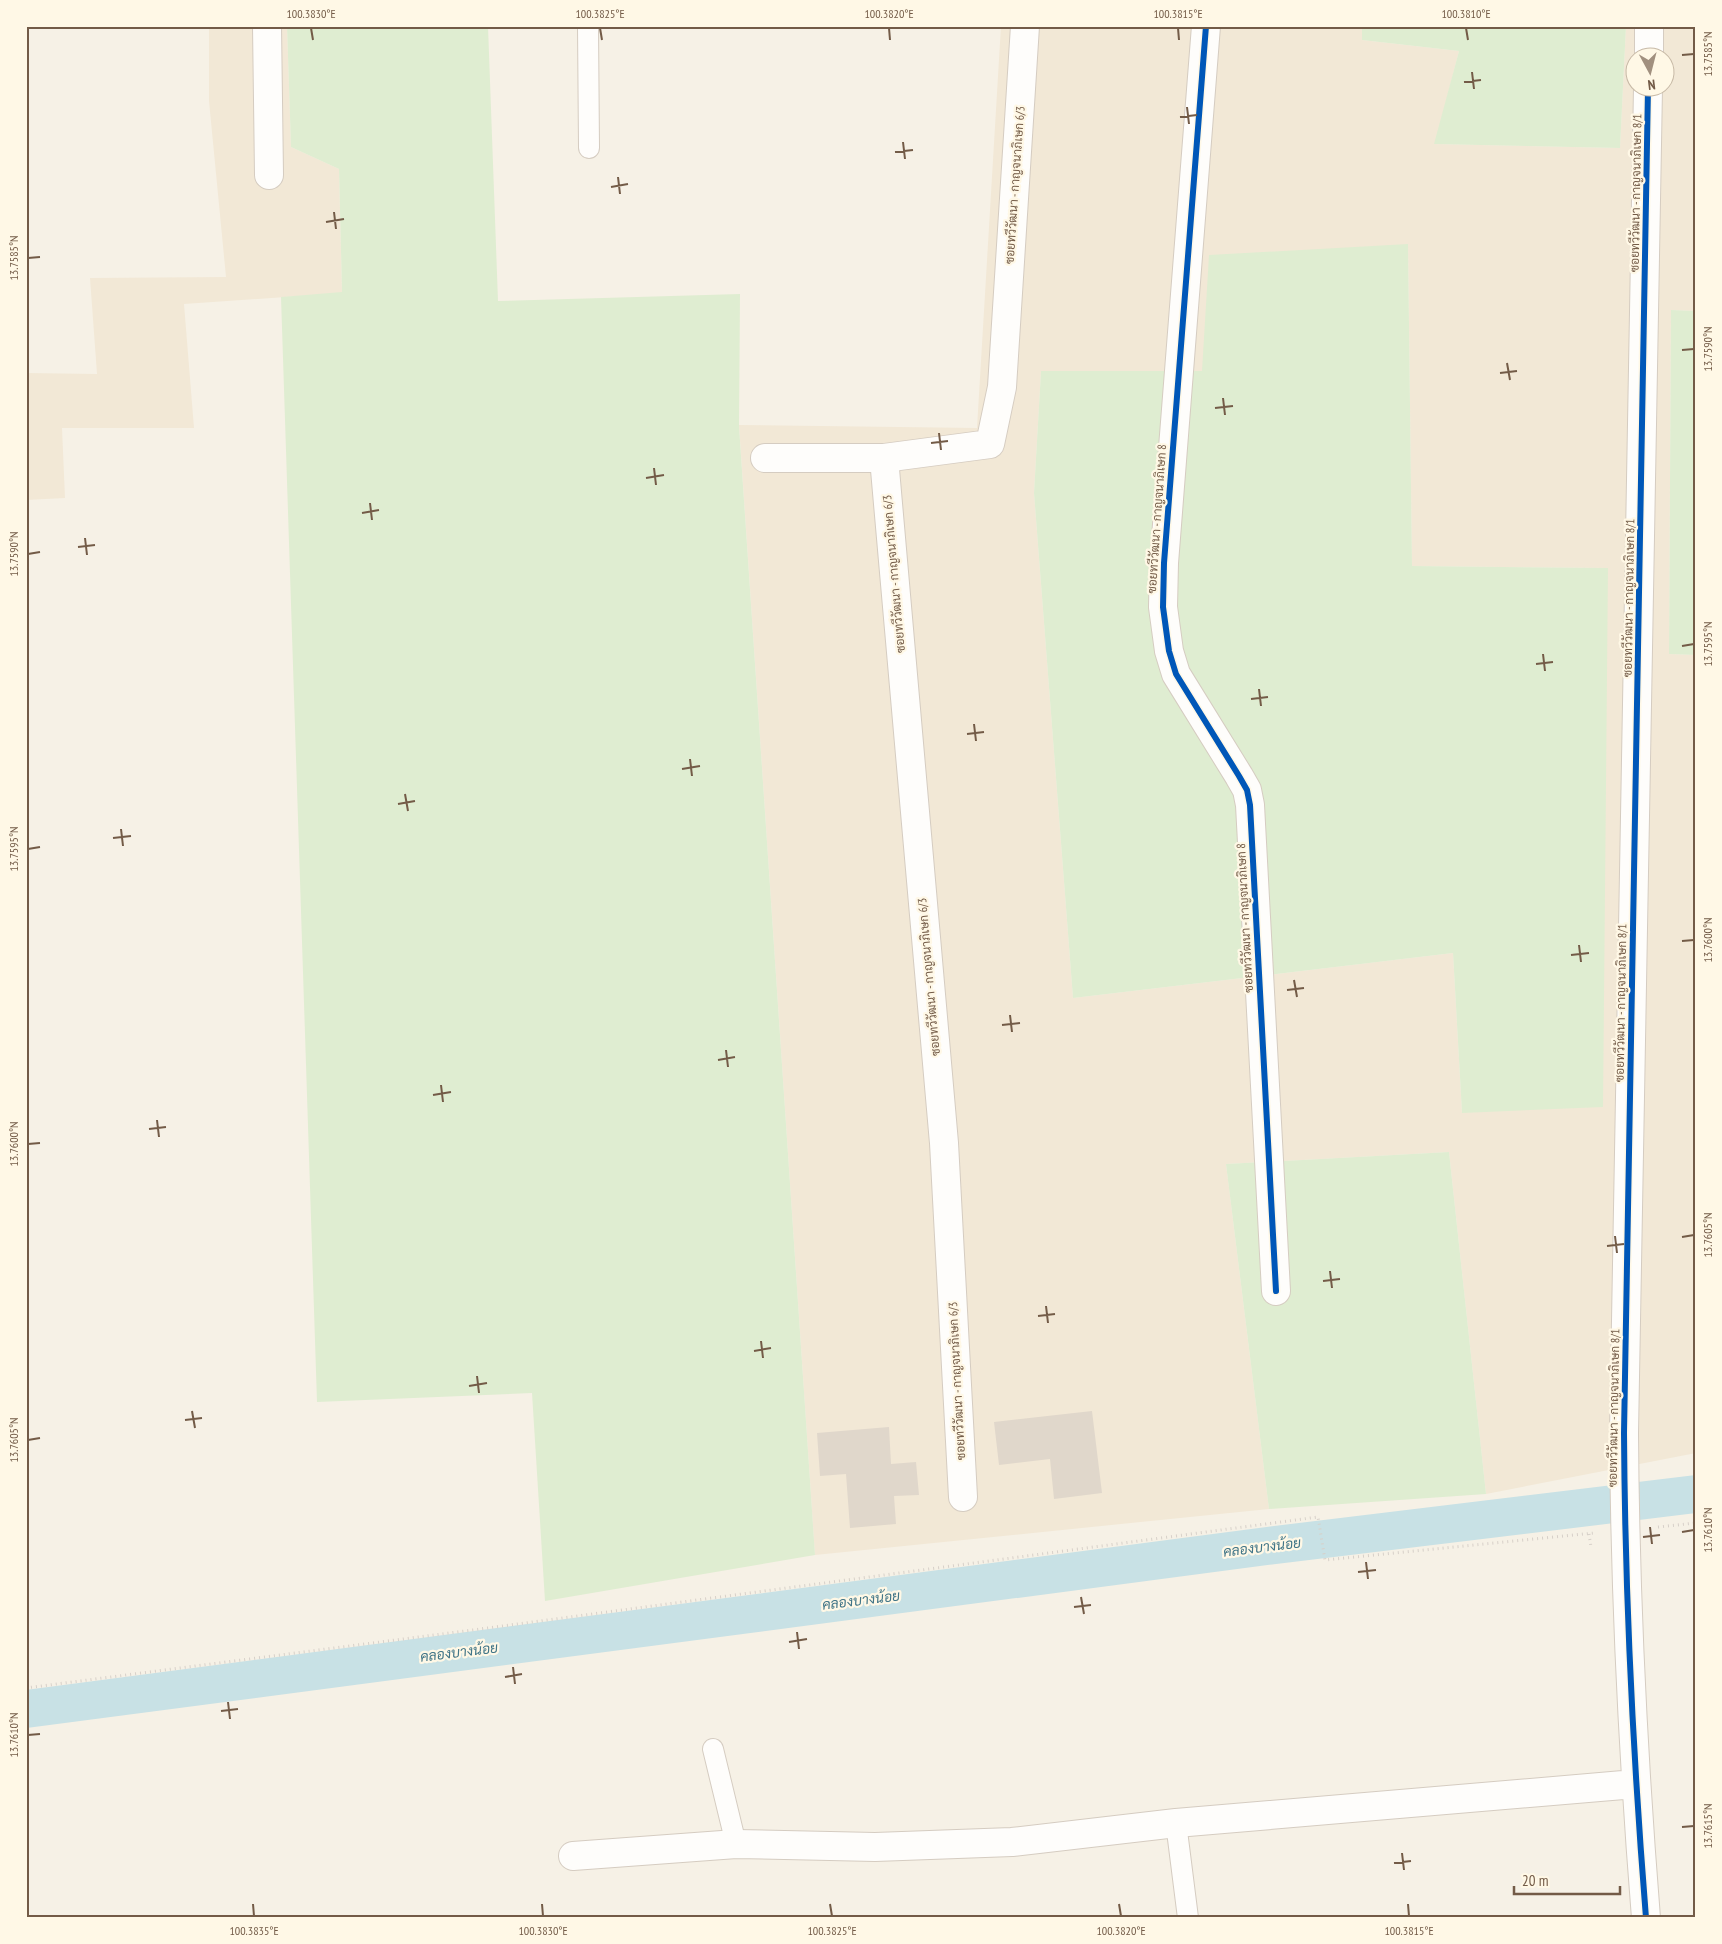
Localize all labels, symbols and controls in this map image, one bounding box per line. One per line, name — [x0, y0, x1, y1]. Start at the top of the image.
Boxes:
text: 100.3830°E — [286, 6, 336, 21]
text: 100.3825°E — [575, 6, 625, 21]
text: 100.3820°E — [864, 6, 914, 21]
text: 100.3815°E — [1153, 6, 1203, 21]
text: 100.3810°E — [1441, 6, 1491, 21]
text: 13.7585°N — [1700, 31, 1715, 77]
north arrow — [1624, 48, 1674, 98]
text: N — [1647, 76, 1656, 94]
street label: ซอยทวีวัฒนา - กาญจนาภิเษก 6/3 — [1001, 105, 1028, 265]
street label: ซอยทวีวัฒนา - กาญจนาภิเษก 8/1 — [1627, 114, 1644, 272]
text: 13.7585°N — [6, 235, 21, 281]
text: 13.7590°N — [1700, 326, 1715, 372]
street label: ซอยทวีวัฒนา - กาญจนาภิเษก 8 — [1144, 444, 1169, 594]
street label: ซอยทวีวัฒนา - กาญจนาภิเษก 6/3 — [879, 494, 908, 654]
street label: ซอยทวีวัฒนา - กาญจนาภิเษก 8/1 — [1620, 519, 1637, 677]
text: 13.7590°N — [6, 531, 21, 577]
text: 13.7595°N — [1700, 621, 1715, 667]
text: 13.7595°N — [6, 826, 21, 872]
street label: ซอยทวีวัฒนา - กาญจนาภิเษก 8 — [1233, 843, 1256, 993]
street label: ซอยทวีวัฒนา - กาญจนาภิเษก 6/3 — [914, 897, 943, 1057]
text: 13.7600°N — [1700, 917, 1715, 963]
street label: ซอยทวีวัฒนา - กาญจนาภิเษก 8/1 — [1612, 924, 1629, 1082]
text: 13.7600°N — [6, 1121, 21, 1167]
text: 13.7605°N — [1700, 1212, 1715, 1258]
street label: ซอยทวีวัฒนา - กาญจนาภิเษก 6/3 — [945, 1302, 968, 1461]
street label: ซอยทวีวัฒนา - กาญจนาภิเษก 8/1 — [1605, 1329, 1622, 1487]
text: 13.7605°N — [6, 1417, 21, 1463]
text: 13.7610°N — [1700, 1507, 1715, 1553]
water label: คลองบางน้อย — [1222, 1533, 1302, 1561]
water label: คลองบางน้อย — [821, 1586, 901, 1614]
water label: คลองบางน้อย — [419, 1638, 499, 1666]
text: 13.7610°N — [6, 1712, 21, 1758]
text: 13.7615°N — [1700, 1803, 1715, 1849]
scale bar — [1514, 1864, 1621, 1896]
text: 20 m — [1522, 1871, 1548, 1890]
text: 100.3835°E — [229, 1923, 279, 1938]
text: 100.3830°E — [518, 1923, 568, 1938]
text: 100.3825°E — [807, 1923, 857, 1938]
text: 100.3820°E — [1096, 1923, 1146, 1938]
text: 100.3815°E — [1384, 1923, 1434, 1938]

